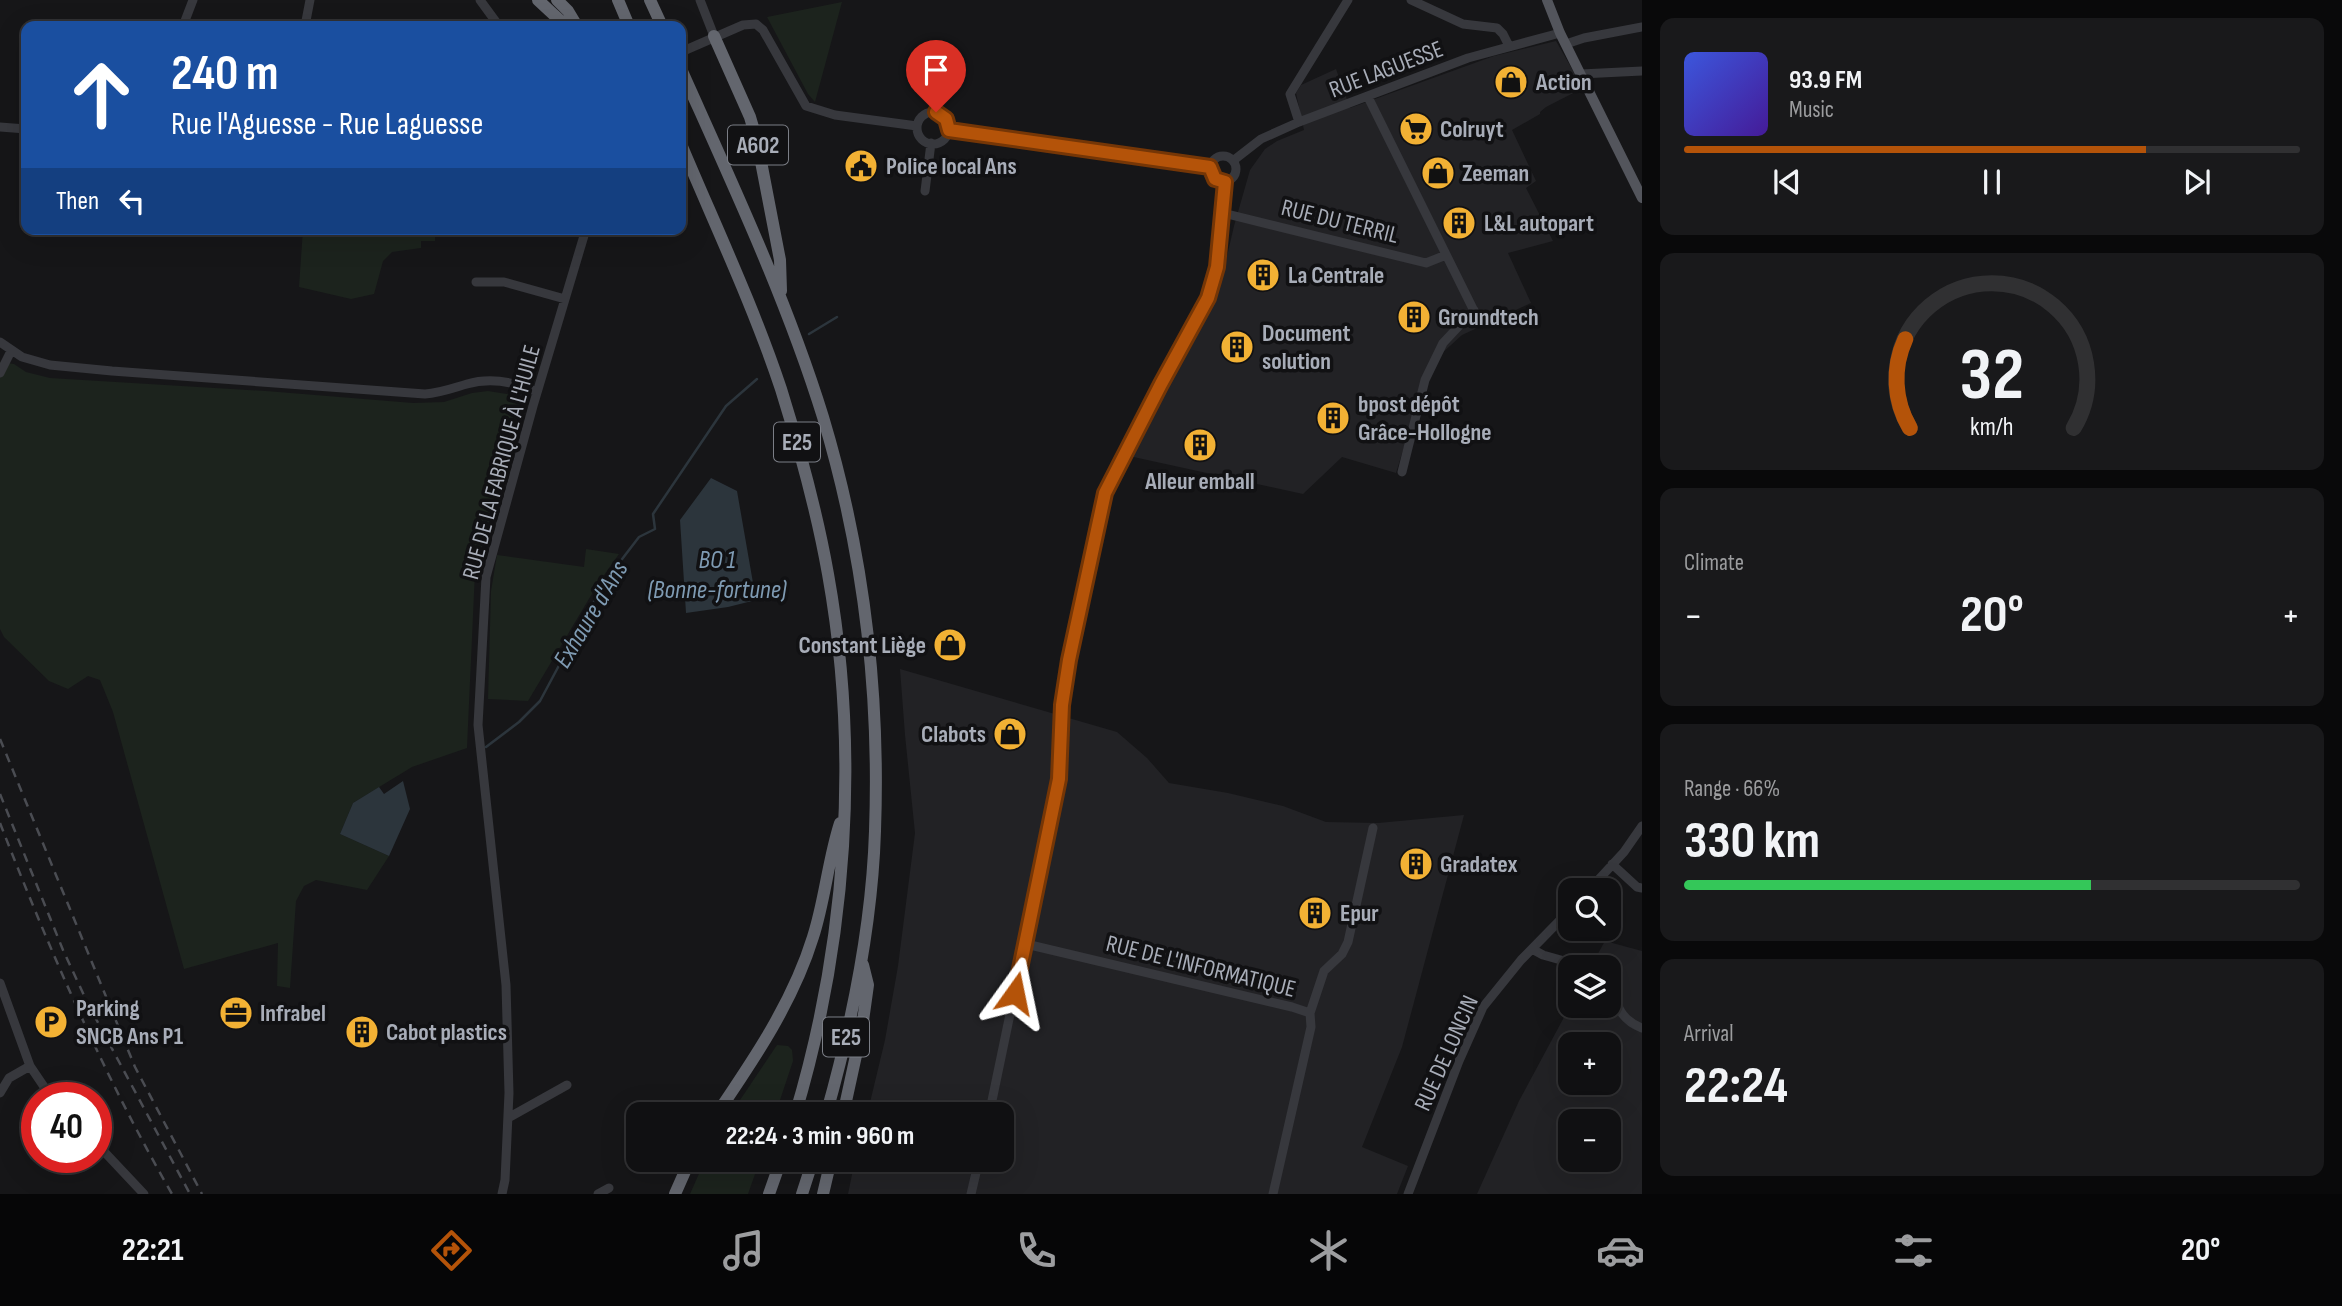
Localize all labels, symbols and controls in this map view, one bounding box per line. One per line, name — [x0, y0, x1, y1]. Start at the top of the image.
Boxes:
street label: RUE LAGUESSE — [1325, 35, 1447, 104]
pin — [906, 40, 966, 112]
text: 240 m — [171, 45, 279, 104]
icon: ahead — [56, 49, 147, 140]
icon: arrive — [917, 51, 955, 89]
shop icon: Action — [1492, 63, 1530, 101]
text: 93.9 FM — [1789, 65, 1862, 96]
place label: Action — [1535, 68, 1592, 97]
text: Music — [1789, 96, 1834, 124]
text: Rue l'Aguesse - Rue Laguesse — [171, 105, 483, 144]
supermarket icon: Colruyt — [1397, 110, 1435, 148]
place label: Colruyt — [1440, 115, 1504, 144]
road number: A602 — [728, 126, 788, 164]
public building icon: Police local Ans — [842, 147, 880, 185]
place label: Police local Ans — [886, 152, 1017, 181]
shop icon: Zeeman — [1419, 154, 1457, 192]
place label: Zeeman — [1462, 159, 1529, 188]
icon: previous — [1768, 163, 1806, 201]
icon: pause — [1973, 163, 2011, 201]
icon: next — [2178, 163, 2216, 201]
icon: left — [113, 182, 151, 220]
text: Then — [56, 186, 99, 217]
street label: RUE DU TERRIL — [1278, 193, 1402, 250]
building icon: L&L autopart — [1440, 204, 1478, 242]
place label: L&L autopart — [1484, 209, 1594, 238]
building icon: La Centrale — [1244, 256, 1282, 294]
place label: La Centrale — [1288, 261, 1384, 290]
building icon: Groundtech — [1395, 298, 1433, 336]
place label: Groundtech — [1438, 303, 1539, 332]
place label: Document solution — [1262, 319, 1350, 376]
building icon: Document solution — [1218, 328, 1256, 366]
text: 32 — [1960, 332, 2024, 420]
street label: RUE DE LA FABRIQUE À L'HUILE — [456, 342, 547, 583]
place label: bpost dépôt Grâce-Hollogne — [1358, 390, 1491, 447]
building icon: bpost dépôt Grâce-Hollogne — [1314, 399, 1352, 437]
text: km/h — [1970, 412, 2014, 443]
road number: E25 — [774, 422, 820, 462]
building icon: Alleur emball — [1181, 426, 1219, 464]
place label: Alleur emball — [1144, 467, 1255, 496]
water label: BO 1 (Bonne-fortune) — [648, 545, 787, 606]
text: Climate — [1684, 549, 1744, 577]
water label: Exhaure d'Ans — [547, 556, 635, 674]
text: 20° — [1960, 584, 2024, 647]
text: − — [1684, 594, 1703, 639]
text: + — [2281, 594, 2300, 639]
shop icon: Constant Liège — [931, 626, 969, 664]
place label: Constant Liège — [799, 631, 926, 660]
shop icon: Clabots — [991, 715, 1029, 753]
place label: Clabots — [921, 720, 986, 749]
text: Range · 66% — [1684, 775, 1780, 803]
text: 330 km — [1684, 810, 1820, 873]
building icon: Gradatex — [1397, 845, 1435, 883]
place label: Gradatex — [1440, 850, 1518, 879]
map controls — [1558, 878, 1621, 1172]
button: search — [1558, 878, 1621, 941]
building icon: Epur — [1296, 894, 1334, 932]
place label: Epur — [1340, 899, 1379, 928]
street label: RUE DE L'INFORMATIQUE — [1103, 929, 1299, 1004]
button: layers — [1558, 955, 1621, 1018]
position arrow — [978, 956, 1052, 1030]
street label: RUE DE LONCIN — [1408, 991, 1485, 1115]
place label: Parking SNCB Ans P1 — [76, 994, 184, 1051]
office icon: Infrabel — [217, 994, 255, 1032]
place label: Infrabel — [260, 999, 326, 1028]
parking icon: Parking SNCB Ans P1 — [32, 1003, 70, 1041]
building icon: Cabot plastics — [343, 1013, 381, 1051]
place label: Cabot plastics — [386, 1018, 507, 1047]
road number: E25 — [823, 1018, 869, 1056]
text: Arrival — [1684, 1020, 1733, 1048]
button: + — [1558, 1032, 1621, 1095]
text: 22:24 — [1684, 1055, 1788, 1118]
speed limit sign: 40 — [21, 1082, 112, 1173]
button: − — [1558, 1109, 1621, 1172]
text: 22:24 · 3 min · 960 m — [726, 1121, 914, 1152]
icon: directions — [427, 1226, 476, 1275]
icon: music — [719, 1226, 768, 1275]
icon: phone — [1012, 1226, 1061, 1275]
icon: climate — [1304, 1226, 1353, 1275]
icon: car — [1596, 1226, 1645, 1275]
icon: filters — [1889, 1226, 1938, 1275]
text: 22:21 — [122, 1231, 183, 1270]
text: 20° — [2181, 1231, 2220, 1270]

